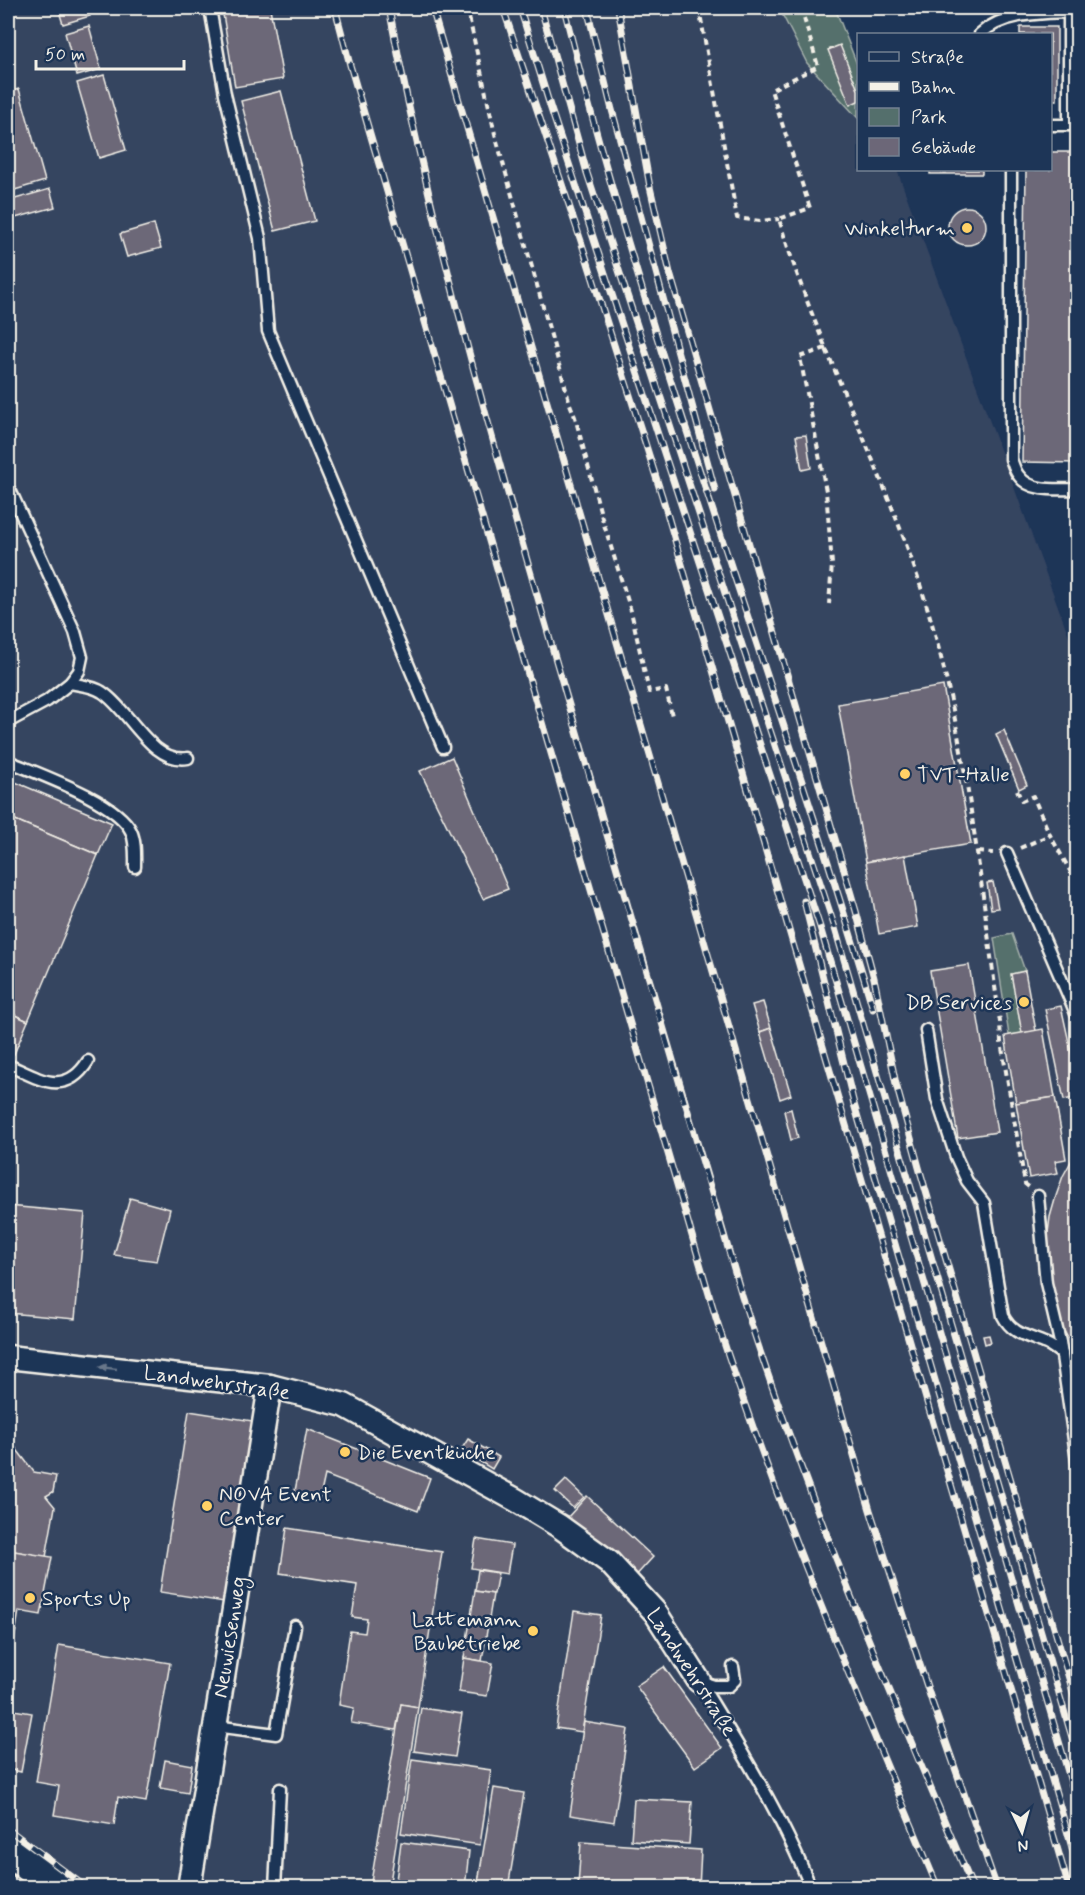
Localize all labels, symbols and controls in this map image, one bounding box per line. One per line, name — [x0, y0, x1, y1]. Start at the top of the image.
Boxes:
scale bar — [36, 33, 184, 71]
legend — [857, 33, 1052, 171]
text: 50 m — [45, 43, 85, 67]
text: Straße — [911, 46, 964, 70]
text: Bahn — [911, 76, 955, 100]
text: Park — [911, 106, 947, 130]
text: Gebäude — [911, 136, 976, 160]
place label: Winkelturm — [845, 215, 955, 243]
marker: Winkelturm — [960, 221, 974, 235]
place label: TVT-Halle — [917, 761, 1010, 789]
marker: TVT-Halle — [898, 767, 912, 781]
place label: DB Services — [906, 989, 1012, 1017]
marker: DB Services — [1017, 995, 1031, 1009]
street label: Landwehrstraße — [142, 1359, 292, 1407]
one-way arrow — [98, 1363, 117, 1373]
place label: Die Eventküche — [357, 1439, 496, 1467]
marker: Die Eventküche — [338, 1445, 352, 1459]
place label: NOVA Event Center — [219, 1481, 332, 1533]
marker: NOVA Event Center — [200, 1499, 214, 1513]
street label: Neuwiesenweg — [207, 1574, 254, 1700]
place label: Sports Up — [42, 1585, 130, 1613]
marker: Sports Up — [23, 1591, 37, 1605]
street label: Landwehrstraße — [639, 1603, 743, 1742]
place label: Lattemann Baubetriebe — [412, 1606, 522, 1658]
marker: Lattemann Baubetriebe — [526, 1624, 540, 1638]
north arrow — [992, 1802, 1052, 1862]
text: N — [1017, 1835, 1029, 1856]

